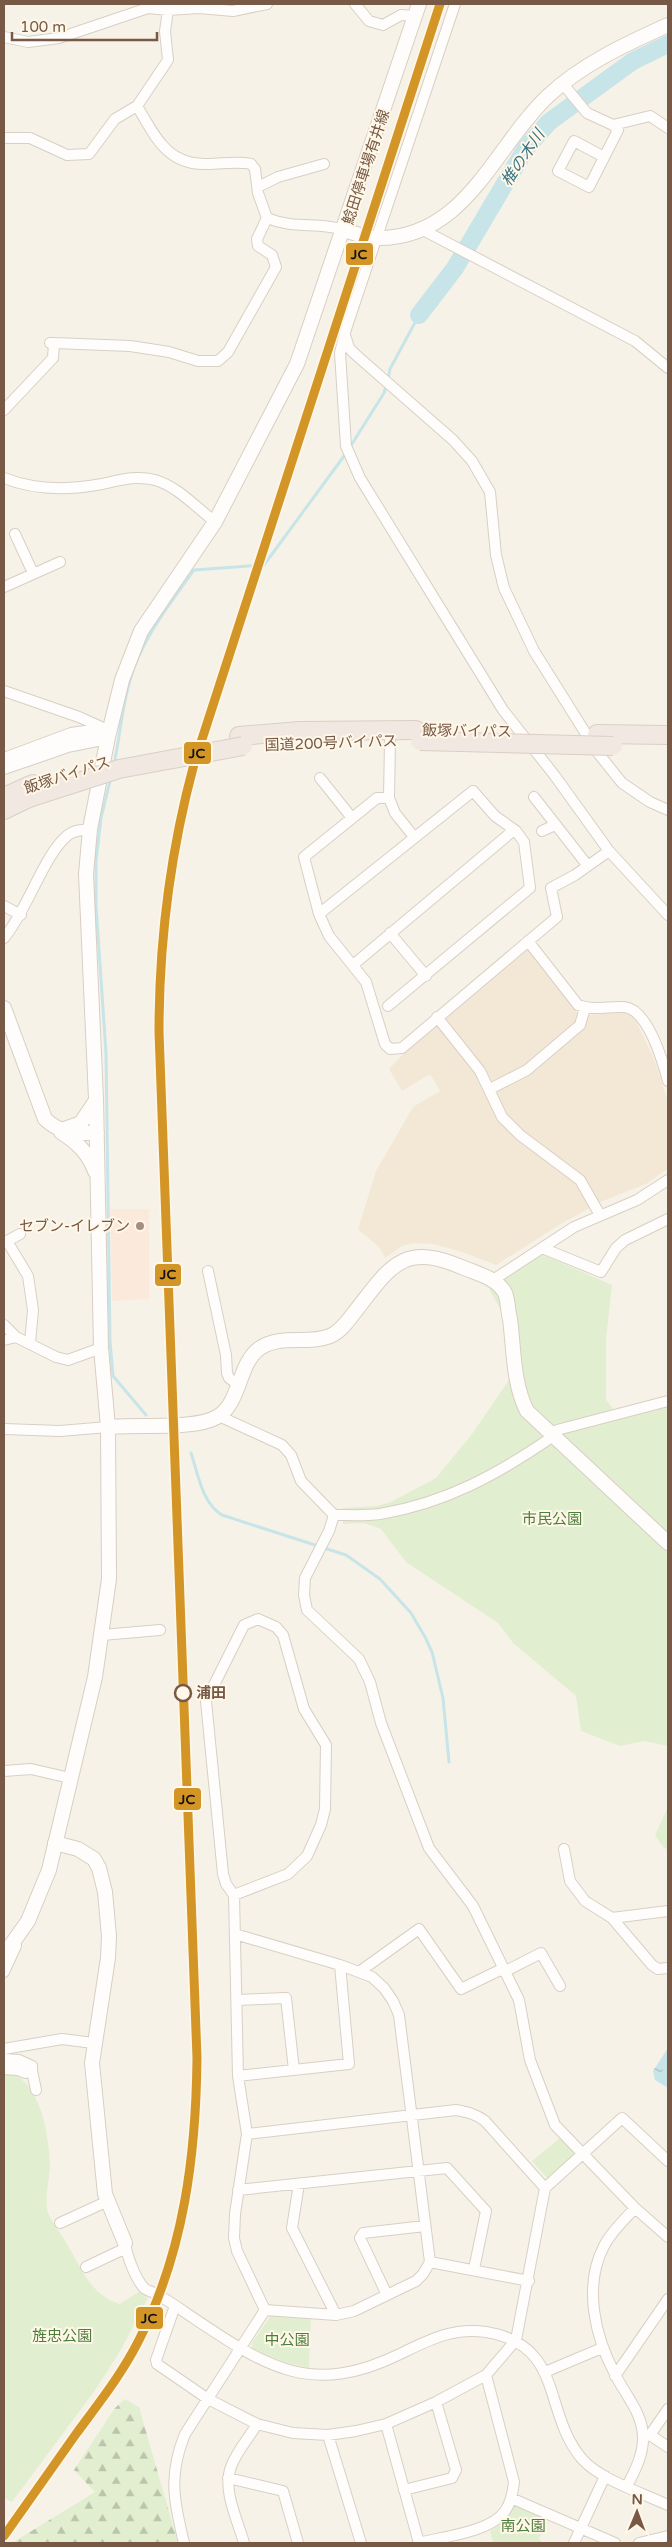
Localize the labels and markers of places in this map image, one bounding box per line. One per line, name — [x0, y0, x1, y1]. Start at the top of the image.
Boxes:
place label: セブン-イレブン — [19, 1217, 130, 1235]
marker: セブン-イレブン — [134, 1220, 146, 1232]
marker: 浦田 — [174, 1684, 192, 1702]
place label: 浦田 — [196, 1684, 226, 1702]

